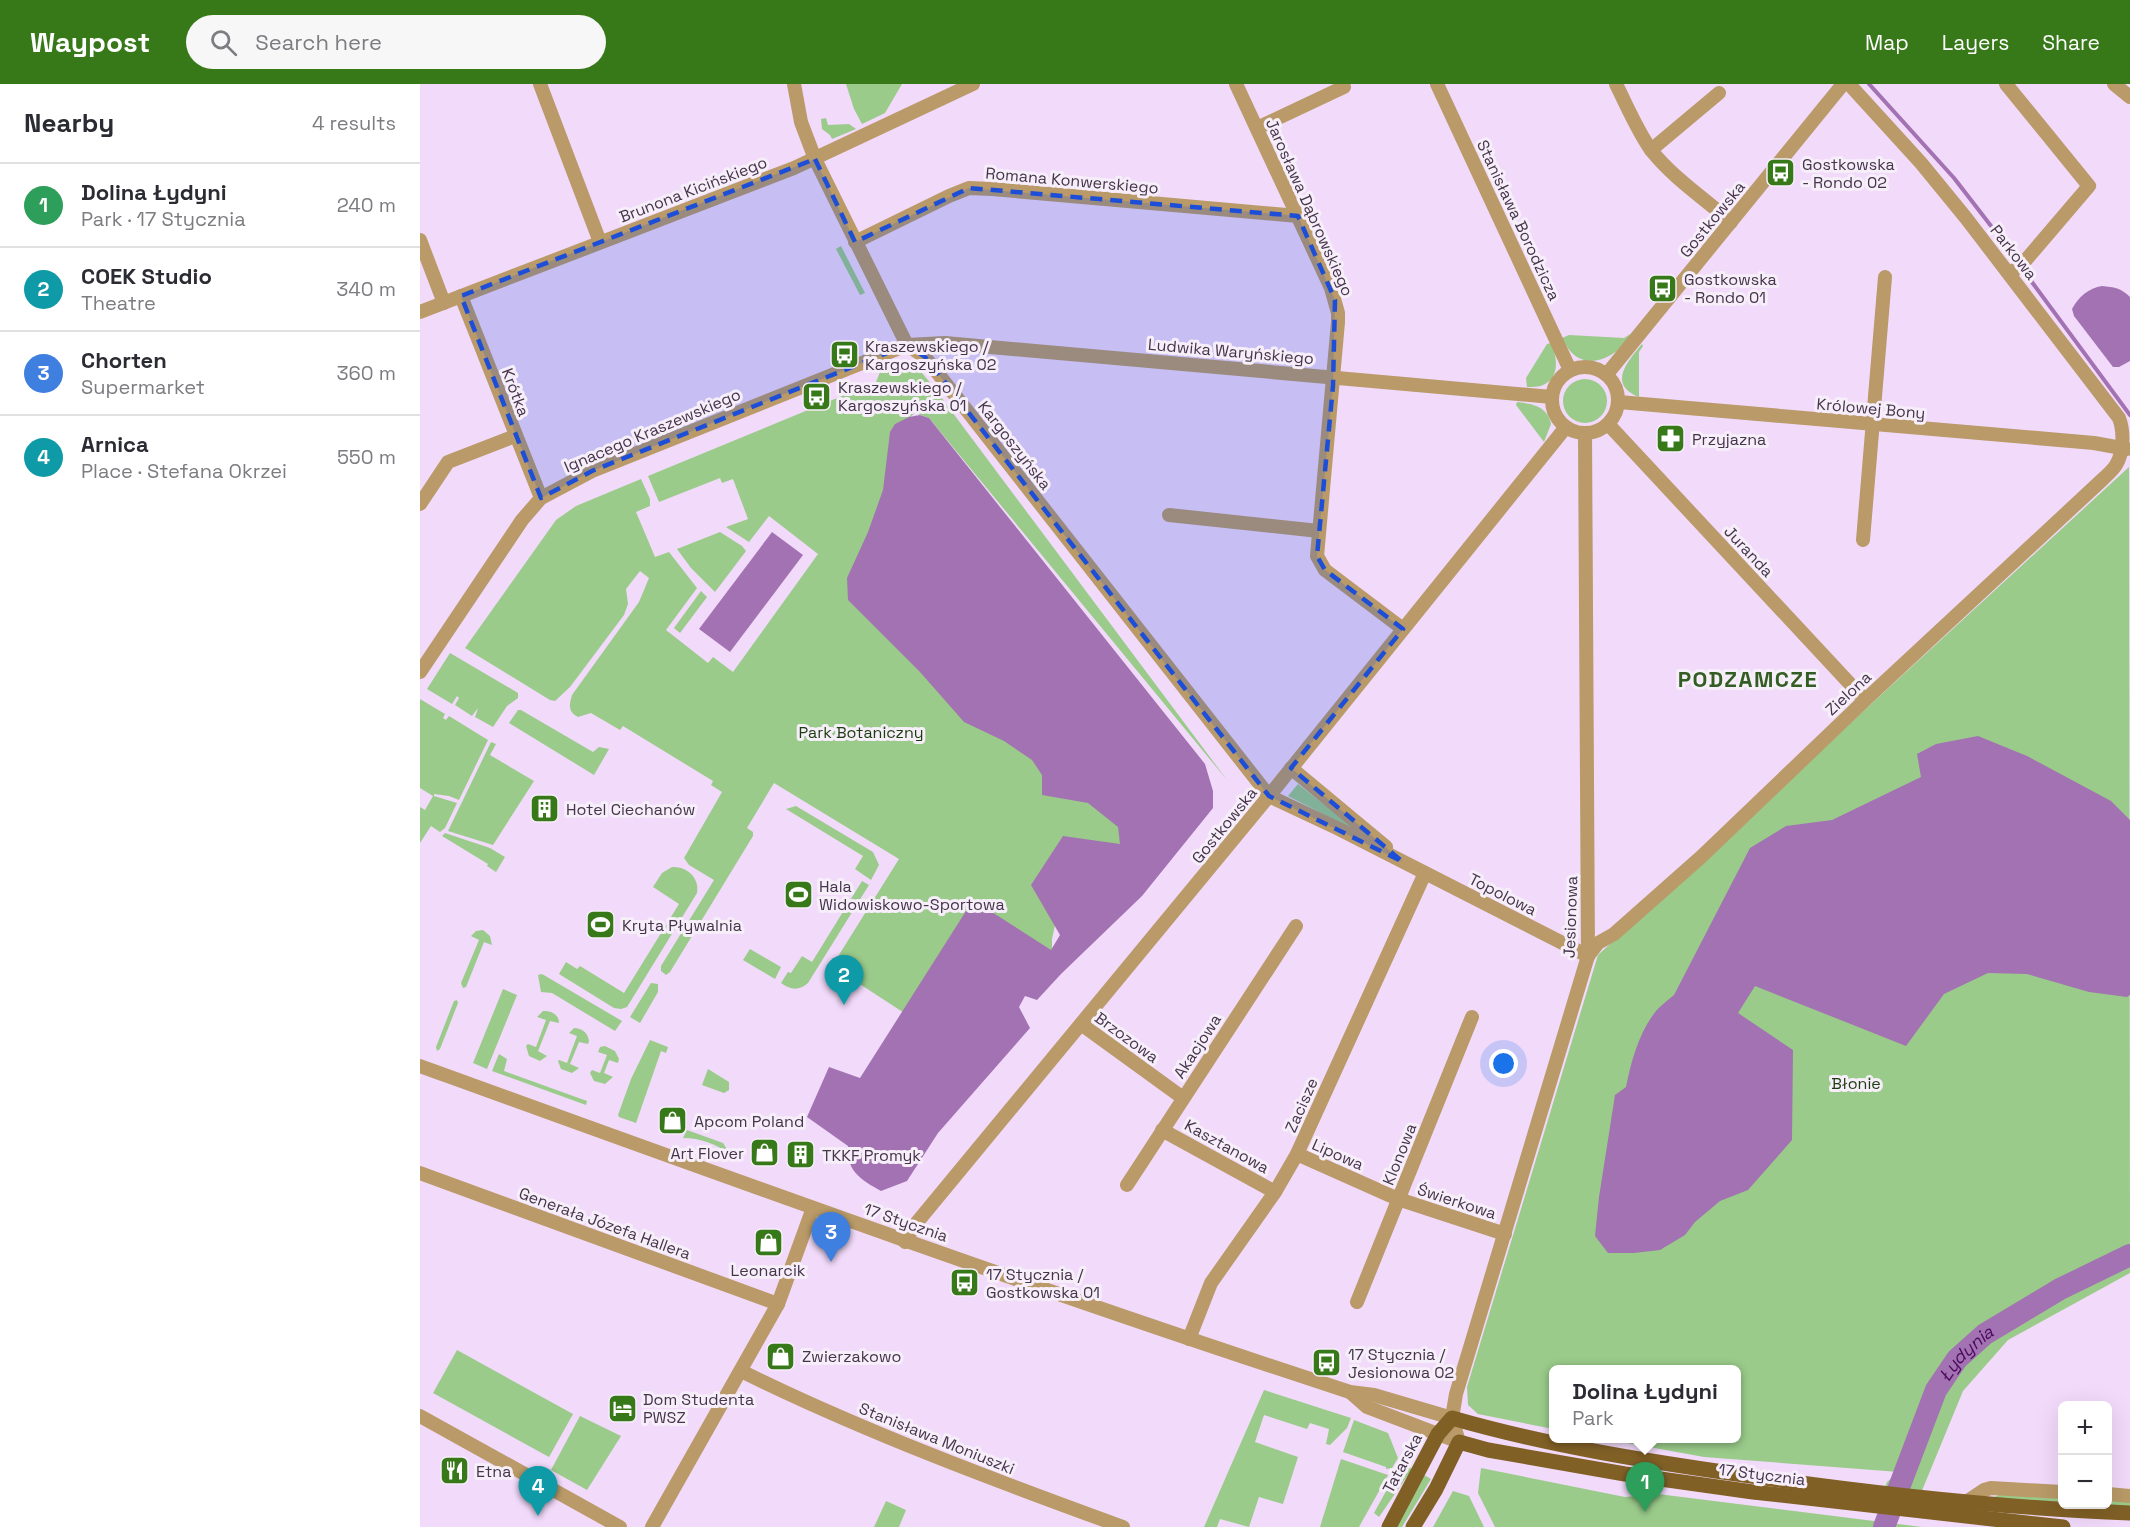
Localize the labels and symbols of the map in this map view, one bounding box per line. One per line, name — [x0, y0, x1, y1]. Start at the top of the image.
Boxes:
street label: Jarosława Dąbrowskiego — [1261, 115, 1358, 299]
street label: Stanisława Borodzicza — [1472, 137, 1565, 304]
street label: Brunona Kicińskiego — [616, 152, 770, 227]
place label: Gostkowska - Rondo 02 — [1802, 154, 1895, 193]
bus stop icon: Gostkowska - Rondo 02 — [1765, 157, 1797, 189]
street label: Romana Konwerskiego — [985, 162, 1159, 199]
street label: Gostkowska — [1675, 177, 1750, 262]
street label: Parkowa — [1985, 220, 2042, 284]
place label: Gostkowska - Rondo 01 — [1684, 269, 1777, 308]
bus stop icon: Gostkowska - Rondo 01 — [1647, 272, 1679, 304]
street label: Ludwika Waryńskiego — [1147, 334, 1315, 369]
place label: Kraszewskiego / Kargoszyńska 02 — [865, 336, 996, 375]
bus stop icon: Kraszewskiego / Kargoszyńska 02 — [828, 339, 860, 371]
street label: Krótka — [497, 365, 534, 419]
place label: Kraszewskiego / Kargoszyńska 01 — [838, 377, 966, 416]
bus stop icon: Kraszewskiego / Kargoszyńska 01 — [801, 380, 833, 412]
street label: Ignacego Kraszewskiego — [561, 384, 744, 477]
street label: Królowej Bony — [1816, 393, 1926, 424]
street label: Kargoszyńska — [973, 397, 1056, 494]
pharmacy icon: Przyjazna — [1655, 423, 1687, 455]
place label: Przyjazna — [1692, 429, 1766, 450]
street label: Juranda — [1719, 521, 1778, 582]
district label: PODZAMCZE — [1678, 665, 1818, 693]
street label: Zielona — [1821, 667, 1876, 720]
park label: Park Botaniczny — [799, 722, 923, 743]
street label: Gostkowska — [1187, 783, 1262, 868]
building icon: Hotel Ciechanów — [529, 793, 561, 825]
place label: Hotel Ciechanów — [566, 799, 695, 820]
street label: Topolowa — [1465, 868, 1540, 920]
place label: Hala Widowiskowo-Sportowa — [819, 876, 1005, 915]
street label: Jesionowa — [1559, 876, 1582, 958]
sports icon: Hala Widowiskowo-Sportowa — [782, 879, 814, 911]
sports icon: Kryta Pływalnia — [585, 909, 617, 941]
place label: Kryta Pływalnia — [622, 915, 742, 936]
pin: 2 — [824, 956, 864, 1005]
street label: Brzozowa — [1091, 1007, 1163, 1068]
street label: Akacjowa — [1169, 1010, 1226, 1082]
your location — [1489, 1049, 1518, 1078]
park label: Błonie — [1831, 1073, 1881, 1094]
street label: Zacisze — [1280, 1075, 1323, 1136]
shop icon: Apcom Poland — [657, 1105, 689, 1137]
place label: Apcom Poland — [694, 1111, 804, 1132]
street label: Kasztanowa — [1181, 1115, 1273, 1178]
street label: Klonowa — [1378, 1120, 1421, 1188]
street label: Lipowa — [1309, 1134, 1367, 1175]
shop icon: Art Flover — [749, 1137, 781, 1169]
building icon: TKKF Promyk — [785, 1139, 817, 1171]
place label: Art Flover — [670, 1143, 744, 1164]
place label: TKKF Promyk — [822, 1145, 921, 1166]
street label: Świerkowa — [1415, 1179, 1499, 1224]
street label: Generała Józefa Hallera — [516, 1183, 694, 1264]
street label: 17 Stycznia — [861, 1198, 951, 1247]
pin: 3 — [812, 1212, 850, 1262]
shop icon: Leonarcik — [752, 1226, 784, 1258]
place label: Leonarcik — [731, 1260, 806, 1281]
place label: 17 Stycznia / Gostkowska 01 — [986, 1264, 1100, 1303]
bus stop icon: 17 Stycznia / Gostkowska 01 — [949, 1267, 981, 1299]
water label: Łydynia — [1933, 1319, 1998, 1386]
shop icon: Zwierzakowo — [765, 1340, 797, 1372]
place label: 17 Stycznia / Jesionowa 02 — [1348, 1344, 1454, 1383]
place label: Zwierzakowo — [802, 1346, 901, 1367]
bus stop icon: 17 Stycznia / Jesionowa 02 — [1311, 1347, 1343, 1379]
place label: Dom Studenta PWSZ — [643, 1389, 754, 1428]
hotel icon: Dom Studenta PWSZ — [606, 1392, 638, 1424]
street label: Stanisława Moniuszki — [856, 1398, 1018, 1479]
street label: Tatarska — [1378, 1430, 1427, 1497]
restaurant icon: Etna — [439, 1455, 471, 1487]
street label: 17 Stycznia — [1717, 1459, 1807, 1490]
place label: Etna — [476, 1461, 511, 1482]
pin: 1 — [1626, 1462, 1664, 1512]
pin: 4 — [518, 1466, 558, 1516]

